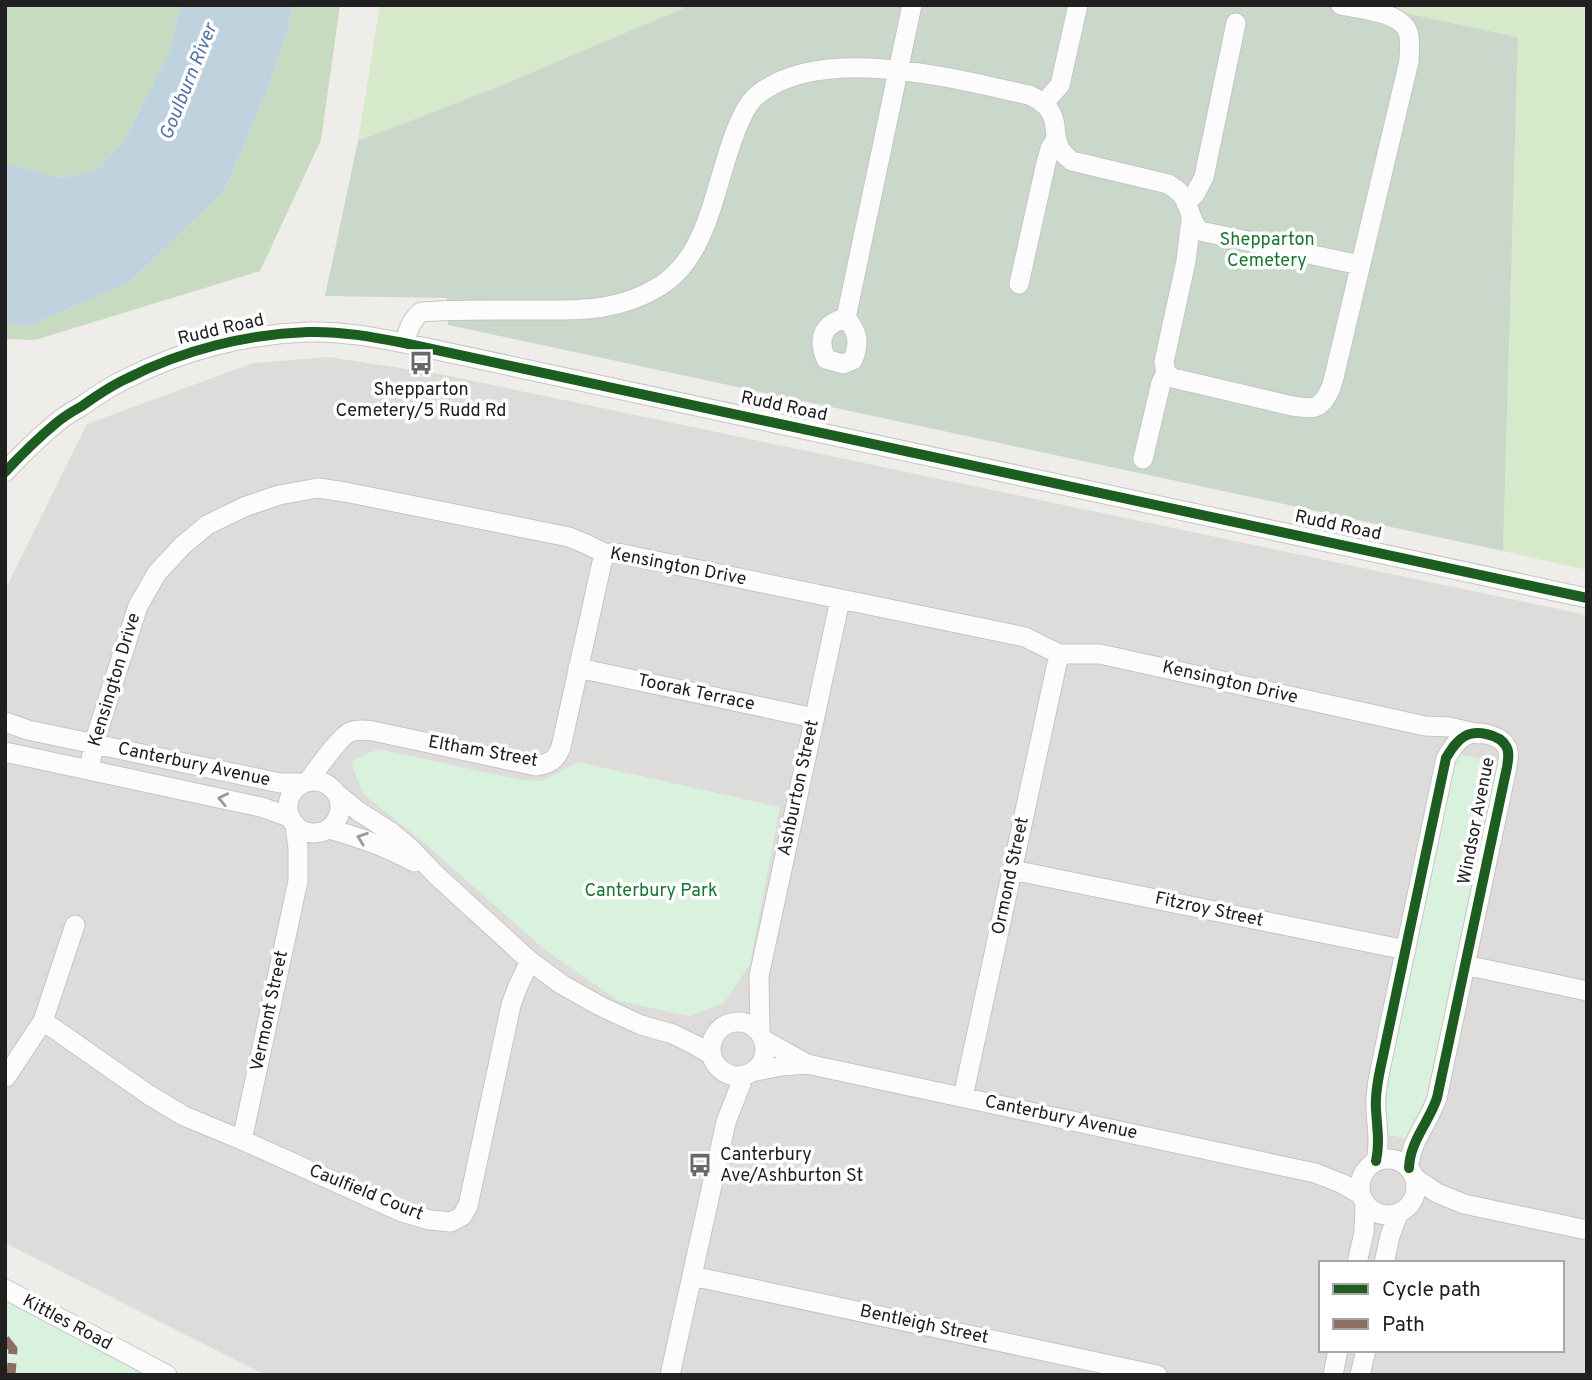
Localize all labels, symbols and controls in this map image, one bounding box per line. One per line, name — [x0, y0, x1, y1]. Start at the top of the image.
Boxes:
water label: Goulburn River — [155, 19, 224, 144]
park label: Shepparton Cemetery — [1219, 229, 1315, 273]
street label: Rudd Road — [176, 309, 266, 351]
bus stop icon: Shepparton Cemetery/5 Rudd Rd — [407, 349, 435, 377]
place label: Shepparton Cemetery/5 Rudd Rd — [336, 379, 506, 423]
street label: Rudd Road — [739, 387, 829, 427]
street label: Rudd Road — [1293, 506, 1383, 546]
street label: Kensington Drive — [608, 542, 748, 592]
street label: Kensington Drive — [84, 610, 146, 750]
street label: Kensington Drive — [1160, 656, 1300, 710]
street label: Toorak Terrace — [635, 669, 757, 717]
street label: Ashburton Street — [773, 718, 825, 858]
street label: Eltham Street — [426, 731, 540, 773]
street label: Canterbury Avenue — [116, 738, 272, 792]
street label: Windsor Avenue — [1453, 755, 1501, 887]
one-way arrow — [217, 793, 229, 808]
street label: Ormond Street — [987, 815, 1035, 937]
one-way arrow — [356, 832, 368, 846]
park label: Canterbury Park — [584, 880, 718, 903]
street label: Fitzroy Street — [1153, 887, 1265, 933]
street label: Vermont Street — [246, 949, 294, 1073]
street label: Canterbury Avenue — [983, 1091, 1139, 1145]
place label: Canterbury Ave/Ashburton St — [720, 1144, 863, 1188]
bus stop icon: Canterbury Ave/Ashburton St — [686, 1151, 714, 1179]
street label: Caulfield Court — [305, 1160, 427, 1226]
legend — [1319, 1261, 1564, 1352]
text: Cycle path — [1382, 1277, 1481, 1304]
street label: Kittles Road — [18, 1290, 116, 1356]
street label: Bentleigh Street — [857, 1300, 991, 1350]
text: Path — [1382, 1312, 1425, 1339]

